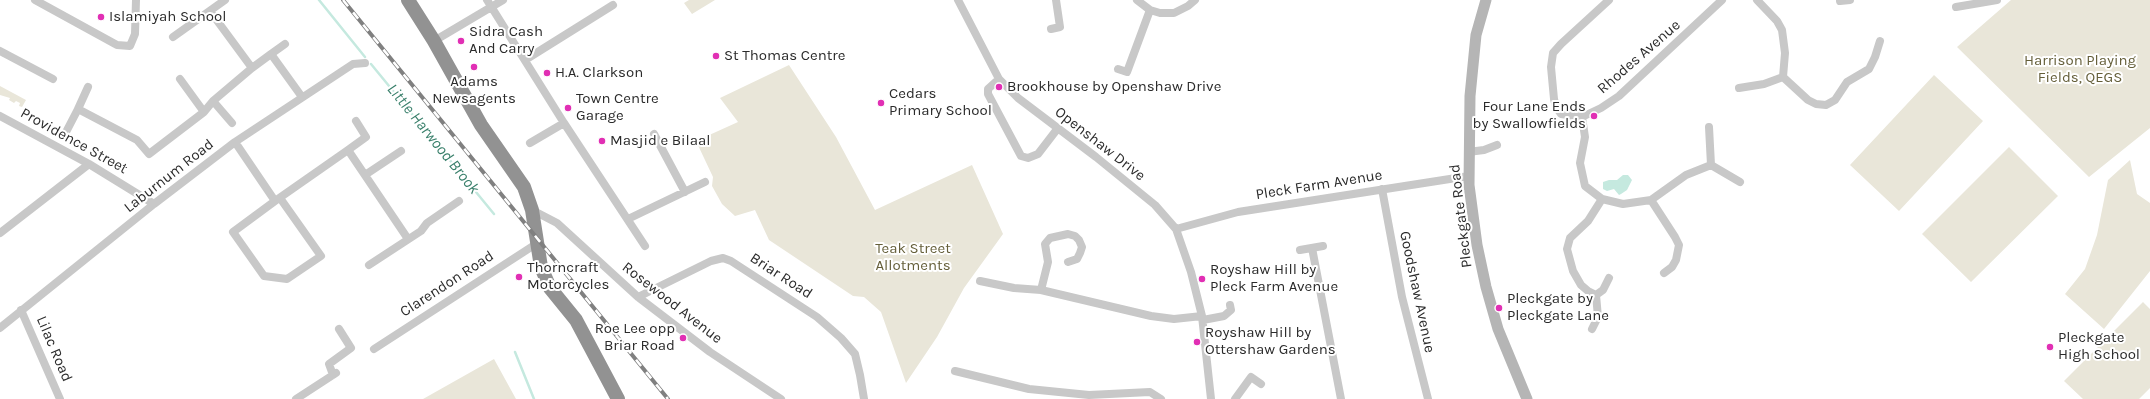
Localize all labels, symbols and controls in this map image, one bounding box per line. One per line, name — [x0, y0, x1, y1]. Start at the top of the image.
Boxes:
place label: Islamiyah School — [109, 8, 226, 26]
marker: Islamiyah School — [96, 12, 106, 22]
street label: Rhodes Avenue — [1594, 16, 1684, 98]
place label: Sidra Cash And Carry — [469, 23, 543, 58]
marker: Sidra Cash And Carry — [456, 36, 466, 46]
place label: St Thomas Centre — [724, 47, 845, 65]
marker: St Thomas Centre — [711, 51, 721, 61]
park label: Harrison Playing Fields, QEGS — [2024, 52, 2136, 87]
marker: Adams Newsagents — [469, 62, 479, 72]
place label: H.A. Clarkson — [555, 64, 643, 82]
marker: H.A. Clarkson — [542, 68, 552, 78]
place label: Adams Newsagents — [432, 73, 516, 108]
place label: Brookhouse by Openshaw Drive — [1007, 78, 1221, 96]
water label: Little Harwood Brook — [383, 80, 483, 198]
marker: Brookhouse by Openshaw Drive — [994, 82, 1004, 92]
place label: Cedars Primary School — [889, 85, 992, 120]
place label: Town Centre Garage — [576, 90, 659, 125]
marker: Cedars Primary School — [876, 98, 886, 108]
place label: Four Lane Ends by Swallowfields — [1473, 98, 1586, 133]
marker: Town Centre Garage — [563, 103, 573, 113]
street label: Openshaw Drive — [1051, 103, 1149, 185]
street label: Providence Street — [17, 104, 131, 178]
marker: Four Lane Ends by Swallowfields — [1589, 111, 1599, 121]
place label: Masjid e Bilaal — [610, 132, 710, 150]
street label: Laburnum Road — [121, 135, 217, 217]
marker: Masjid e Bilaal — [597, 136, 607, 146]
street label: Pleckgate Road — [1446, 163, 1476, 269]
street label: Pleck Farm Avenue — [1254, 166, 1384, 204]
street label: Goodshaw Avenue — [1395, 230, 1439, 354]
park label: Teak Street Allotments — [875, 240, 951, 275]
street label: Clarendon Road — [397, 247, 497, 321]
street label: Briar Road — [746, 249, 816, 303]
street label: Rosewood Avenue — [618, 258, 726, 348]
place label: Thorncraft Motorcycles — [527, 259, 609, 294]
place label: Royshaw Hill by Pleck Farm Avenue — [1210, 261, 1338, 296]
marker: Thorncraft Motorcycles — [514, 272, 524, 282]
marker: Royshaw Hill by Pleck Farm Avenue — [1197, 274, 1207, 284]
place label: Pleckgate by Pleckgate Lane — [1507, 290, 1609, 325]
marker: Pleckgate by Pleckgate Lane — [1494, 303, 1504, 313]
street label: Lilac Road — [32, 313, 76, 385]
place label: Roe Lee opp Briar Road — [595, 320, 675, 355]
place label: Royshaw Hill by Ottershaw Gardens — [1205, 324, 1336, 359]
place label: Pleckgate High School — [2058, 329, 2140, 364]
marker: Roe Lee opp Briar Road — [678, 333, 688, 343]
marker: Royshaw Hill by Ottershaw Gardens — [1192, 337, 1202, 347]
marker: Pleckgate High School — [2045, 342, 2055, 352]

